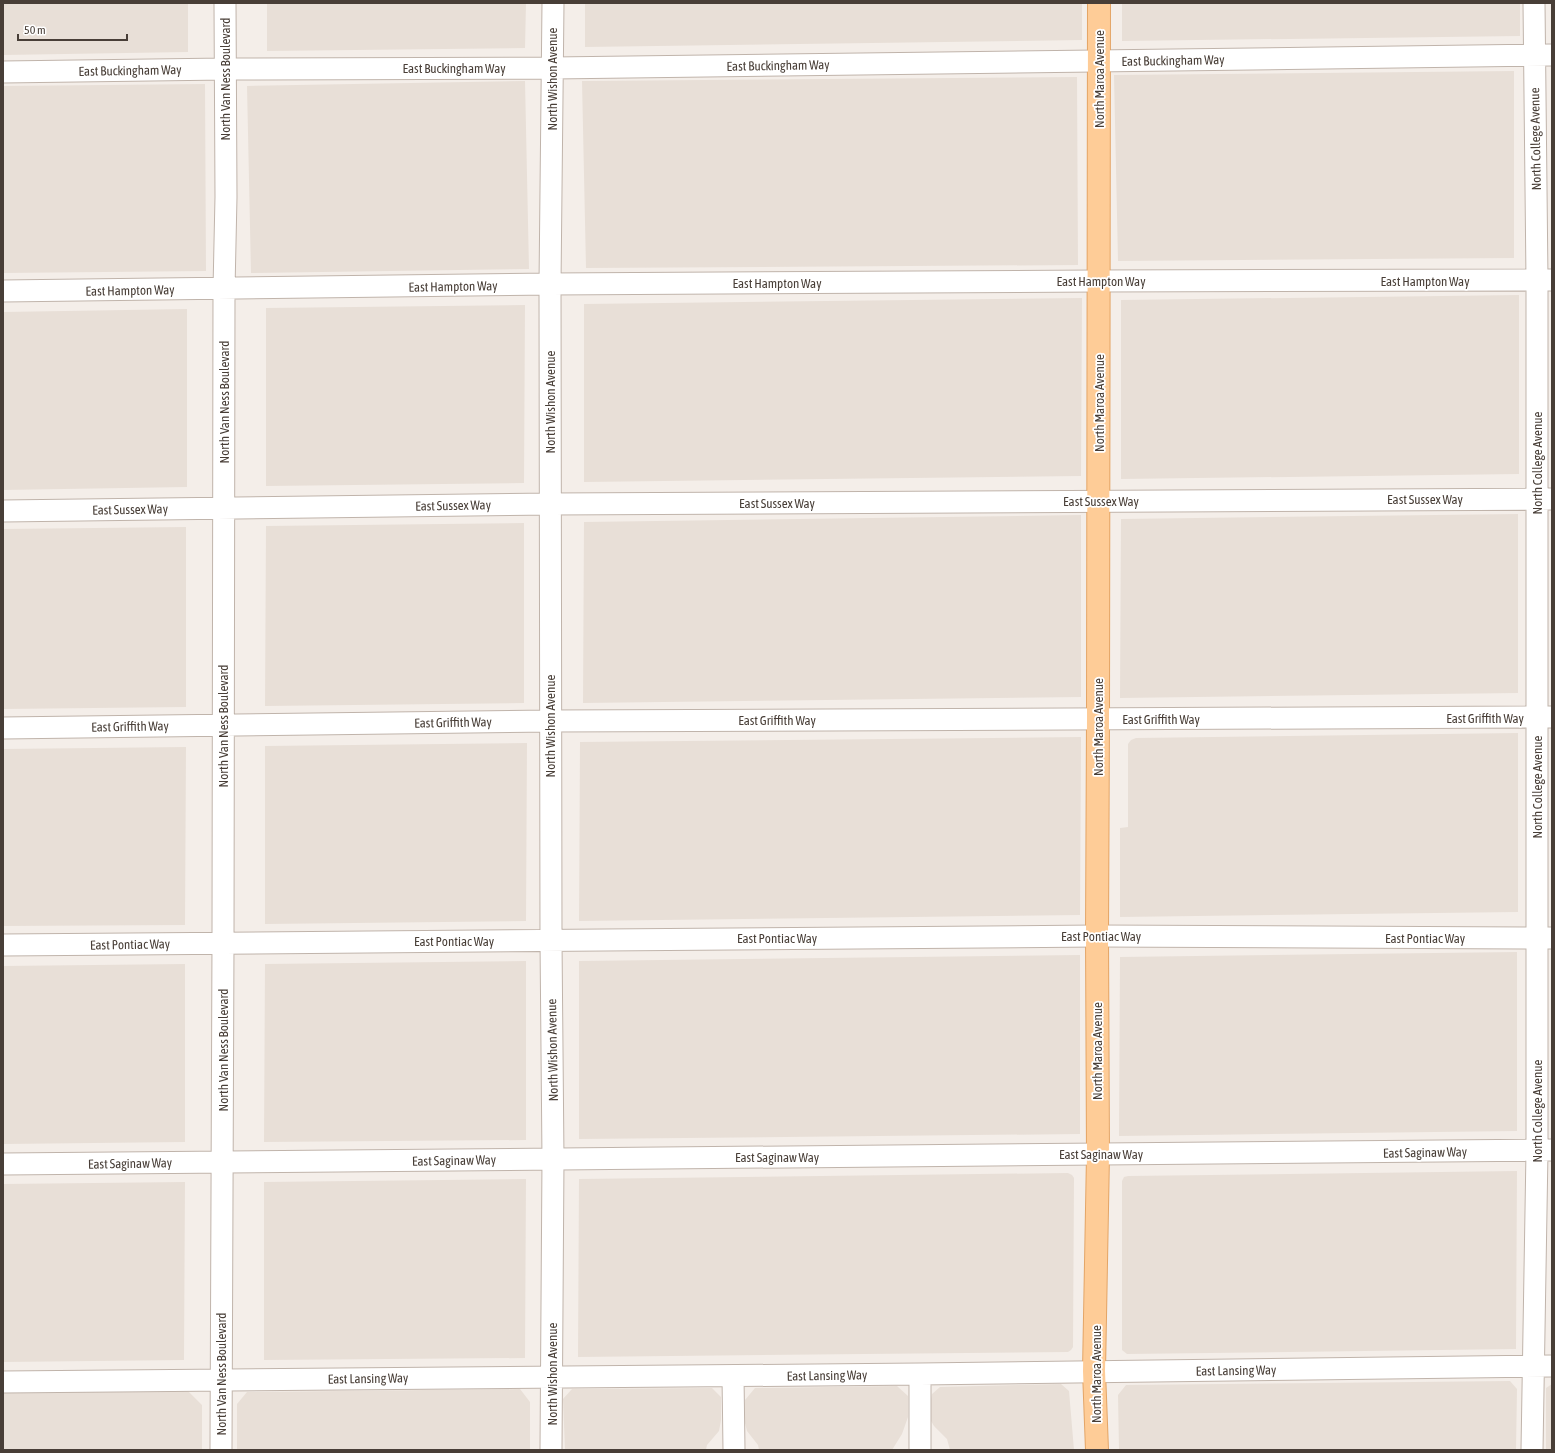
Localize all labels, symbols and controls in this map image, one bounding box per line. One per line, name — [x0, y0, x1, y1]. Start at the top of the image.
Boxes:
scale bar — [18, 16, 127, 42]
street label: North Van Ness Boulevard — [218, 18, 233, 140]
text: 50 m — [24, 23, 46, 37]
street label: North Wishon Avenue — [545, 28, 560, 130]
street label: North Maroa Avenue — [1092, 30, 1107, 128]
street label: East Buckingham Way — [1121, 52, 1225, 69]
street label: East Buckingham Way — [726, 57, 830, 74]
street label: East Buckingham Way — [402, 61, 506, 76]
street label: East Buckingham Way — [78, 62, 182, 79]
street label: North College Avenue — [1527, 87, 1544, 191]
street label: East Hampton Way — [1056, 274, 1146, 289]
street label: East Hampton Way — [1380, 274, 1470, 289]
street label: East Hampton Way — [732, 276, 822, 291]
street label: East Hampton Way — [408, 278, 498, 295]
street label: East Hampton Way — [85, 282, 175, 299]
street label: North Van Ness Boulevard — [217, 341, 232, 463]
street label: North Wishon Avenue — [543, 351, 558, 453]
street label: North Maroa Avenue — [1092, 354, 1107, 452]
street label: North College Avenue — [1530, 411, 1545, 514]
street label: East Sussex Way — [1387, 492, 1464, 507]
street label: East Sussex Way — [1063, 494, 1140, 509]
street label: East Sussex Way — [739, 496, 816, 511]
street label: East Sussex Way — [415, 497, 492, 514]
street label: East Sussex Way — [92, 501, 169, 518]
street label: North Van Ness Boulevard — [216, 665, 231, 787]
street label: North Wishon Avenue — [543, 675, 558, 777]
street label: North Maroa Avenue — [1091, 678, 1106, 776]
street label: East Griffith Way — [1446, 711, 1524, 726]
street label: East Griffith Way — [1122, 712, 1200, 727]
street label: East Griffith Way — [738, 713, 816, 728]
street label: East Griffith Way — [414, 714, 493, 731]
street label: East Griffith Way — [91, 718, 170, 735]
street label: North College Avenue — [1530, 735, 1545, 838]
street label: East Pontiac Way — [1061, 929, 1142, 944]
street label: East Pontiac Way — [737, 931, 818, 946]
street label: East Pontiac Way — [1385, 931, 1466, 946]
street label: East Pontiac Way — [414, 934, 495, 949]
street label: East Pontiac Way — [90, 936, 171, 953]
street label: North Van Ness Boulevard — [216, 989, 231, 1111]
street label: North Wishon Avenue — [544, 998, 561, 1102]
street label: North Maroa Avenue — [1090, 1002, 1105, 1100]
street label: North College Avenue — [1530, 1059, 1545, 1162]
street label: East Saginaw Way — [1383, 1144, 1468, 1161]
street label: East Saginaw Way — [1059, 1147, 1144, 1162]
street label: East Saginaw Way — [735, 1150, 820, 1165]
street label: East Saginaw Way — [412, 1152, 497, 1169]
street label: East Saginaw Way — [88, 1155, 173, 1172]
street label: North Van Ness Boulevard — [214, 1313, 229, 1435]
street label: North Wishon Avenue — [545, 1323, 560, 1425]
street label: North Maroa Avenue — [1089, 1325, 1104, 1423]
street label: East Lansing Way — [1195, 1362, 1277, 1379]
street label: East Lansing Way — [786, 1367, 868, 1384]
street label: East Lansing Way — [327, 1370, 409, 1387]

